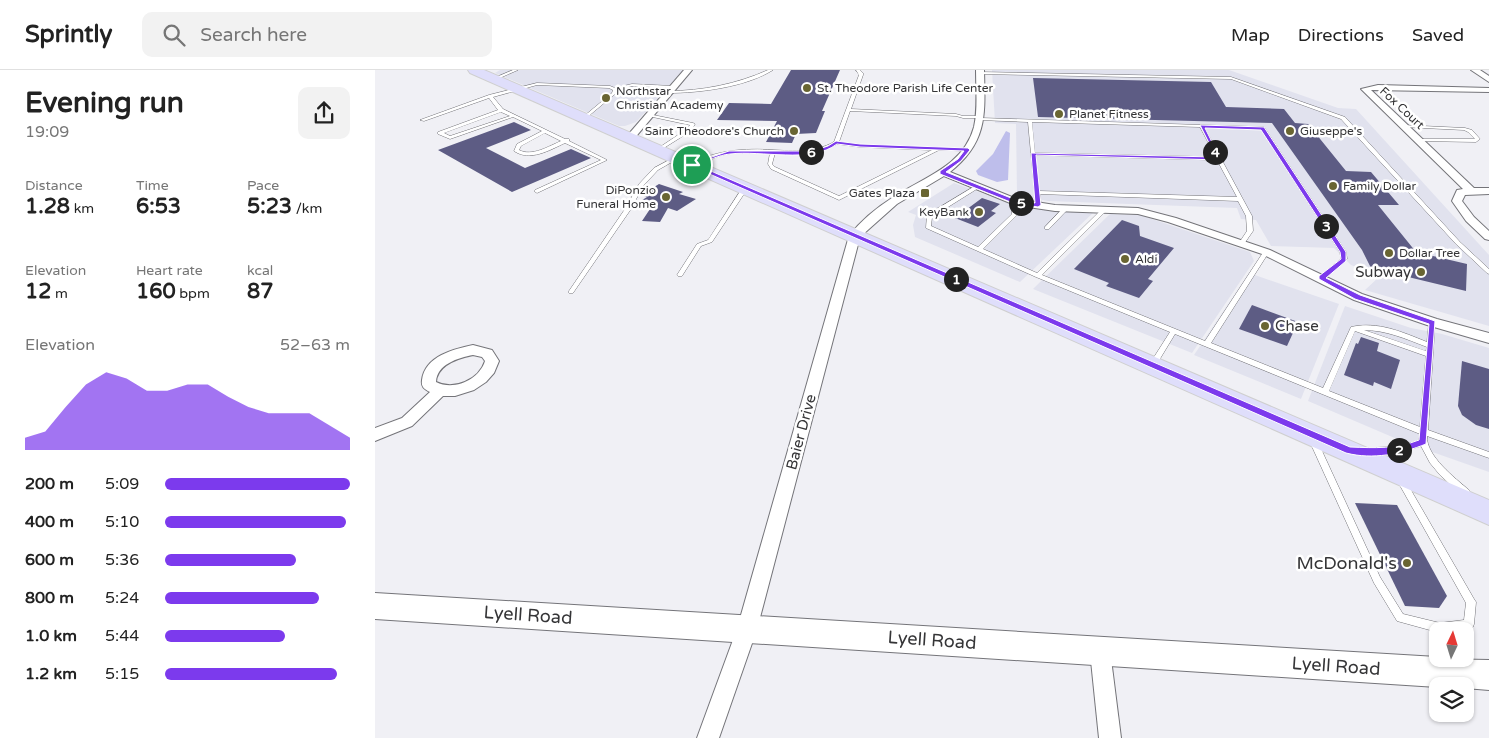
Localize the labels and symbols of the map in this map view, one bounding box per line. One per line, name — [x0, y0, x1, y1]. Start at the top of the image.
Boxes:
place label: St. Theodore Parish Life Center — [817, 81, 993, 95]
marker: St. Theodore Parish Life Center — [801, 82, 813, 94]
place label: Northstar Christian Academy — [616, 84, 724, 112]
street label: Fox Court — [1377, 84, 1427, 132]
marker: Northstar Christian Academy — [600, 92, 612, 104]
place label: Planet Fitness — [1069, 107, 1149, 121]
marker: Planet Fitness — [1053, 108, 1065, 120]
place label: Saint Theodore's Church — [645, 124, 784, 138]
place label: Giuseppe's — [1300, 124, 1363, 138]
marker: Saint Theodore's Church — [788, 125, 800, 137]
marker: Giuseppe's — [1284, 125, 1296, 137]
pin: 6 — [799, 140, 823, 164]
pin: 4 — [1203, 140, 1227, 164]
pin — [671, 144, 713, 186]
place label: Family Dollar — [1343, 179, 1416, 193]
marker: Family Dollar — [1327, 180, 1339, 192]
place label: DiPonzio Funeral Home — [576, 183, 656, 211]
place label: Gates Plaza — [849, 186, 915, 200]
marker: Gates Plaza — [919, 187, 931, 199]
pin: 5 — [1009, 190, 1033, 216]
marker: DiPonzio Funeral Home — [660, 191, 672, 203]
place label: KeyBank — [919, 205, 969, 219]
marker: KeyBank — [973, 206, 985, 218]
pin: 3 — [1313, 214, 1339, 238]
place label: Dollar Tree — [1399, 246, 1460, 260]
marker: Dollar Tree — [1383, 247, 1395, 259]
place label: Aldi — [1135, 252, 1157, 266]
marker: Aldi — [1119, 253, 1131, 265]
place label: Subway — [1355, 263, 1411, 281]
pin: 1 — [943, 266, 969, 292]
marker: Subway — [1415, 266, 1427, 278]
place label: Chase — [1275, 317, 1319, 335]
marker: Chase — [1259, 320, 1271, 332]
street label: Baier Drive — [782, 392, 820, 472]
pin: 2 — [1387, 438, 1411, 462]
place label: McDonald's — [1297, 552, 1397, 574]
marker: McDonald's — [1401, 557, 1413, 569]
street label: Lyell Road — [483, 601, 573, 629]
north arrow — [1429, 622, 1474, 668]
street label: Lyell Road — [887, 626, 977, 654]
street label: Lyell Road — [1291, 652, 1381, 680]

